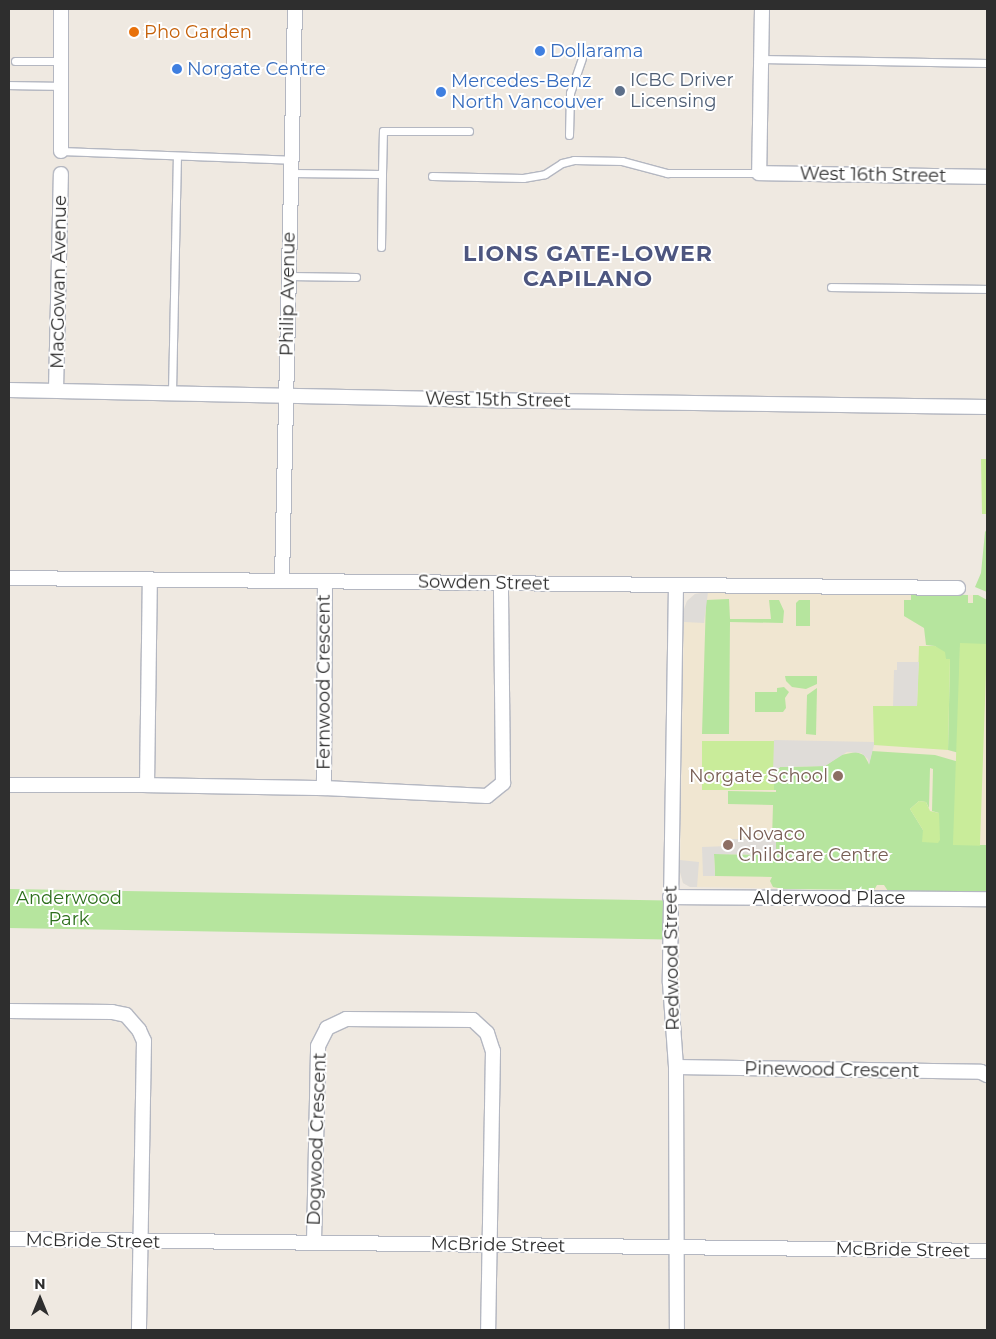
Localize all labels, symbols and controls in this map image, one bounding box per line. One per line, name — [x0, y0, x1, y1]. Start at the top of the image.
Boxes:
place label: Pho Garden — [144, 21, 252, 43]
marker: Pho Garden — [128, 26, 140, 38]
place label: Dollarama — [550, 40, 643, 62]
marker: Dollarama — [534, 45, 546, 57]
place label: Norgate Centre — [187, 58, 326, 80]
marker: Norgate Centre — [171, 63, 183, 75]
place label: ICBC Driver Licensing — [630, 70, 734, 112]
place label: Mercedes-Benz North Vancouver — [451, 71, 604, 114]
marker: ICBC Driver Licensing — [614, 85, 626, 97]
marker: Mercedes-Benz North Vancouver — [435, 86, 447, 98]
street label: West 16th Street — [799, 163, 947, 187]
street label: MacGowan Avenue — [47, 195, 71, 369]
street label: Philip Avenue — [276, 232, 300, 356]
district label: LIONS GATE-LOWER CAPILANO — [461, 240, 715, 292]
street label: West 15th Street — [425, 388, 571, 412]
street label: Sowden Street — [418, 571, 550, 595]
street label: Fernwood Crescent — [313, 594, 335, 770]
place label: Norgate School — [689, 765, 828, 787]
marker: Norgate School — [832, 770, 844, 782]
place label: Novaco Childcare Centre — [738, 824, 889, 866]
marker: Novaco Childcare Centre — [722, 839, 734, 851]
street label: Redwood Street — [660, 885, 684, 1031]
street label: Alderwood Place — [753, 887, 905, 909]
park label: Anderwood Park — [16, 888, 122, 931]
street label: Dogwood Crescent — [303, 1052, 331, 1226]
street label: Pinewood Crescent — [744, 1058, 920, 1082]
street label: McBride Street — [25, 1229, 161, 1253]
street label: McBride Street — [430, 1233, 566, 1257]
street label: McBride Street — [835, 1238, 971, 1262]
north arrow — [15, 1274, 65, 1324]
text: N — [34, 1275, 46, 1293]

